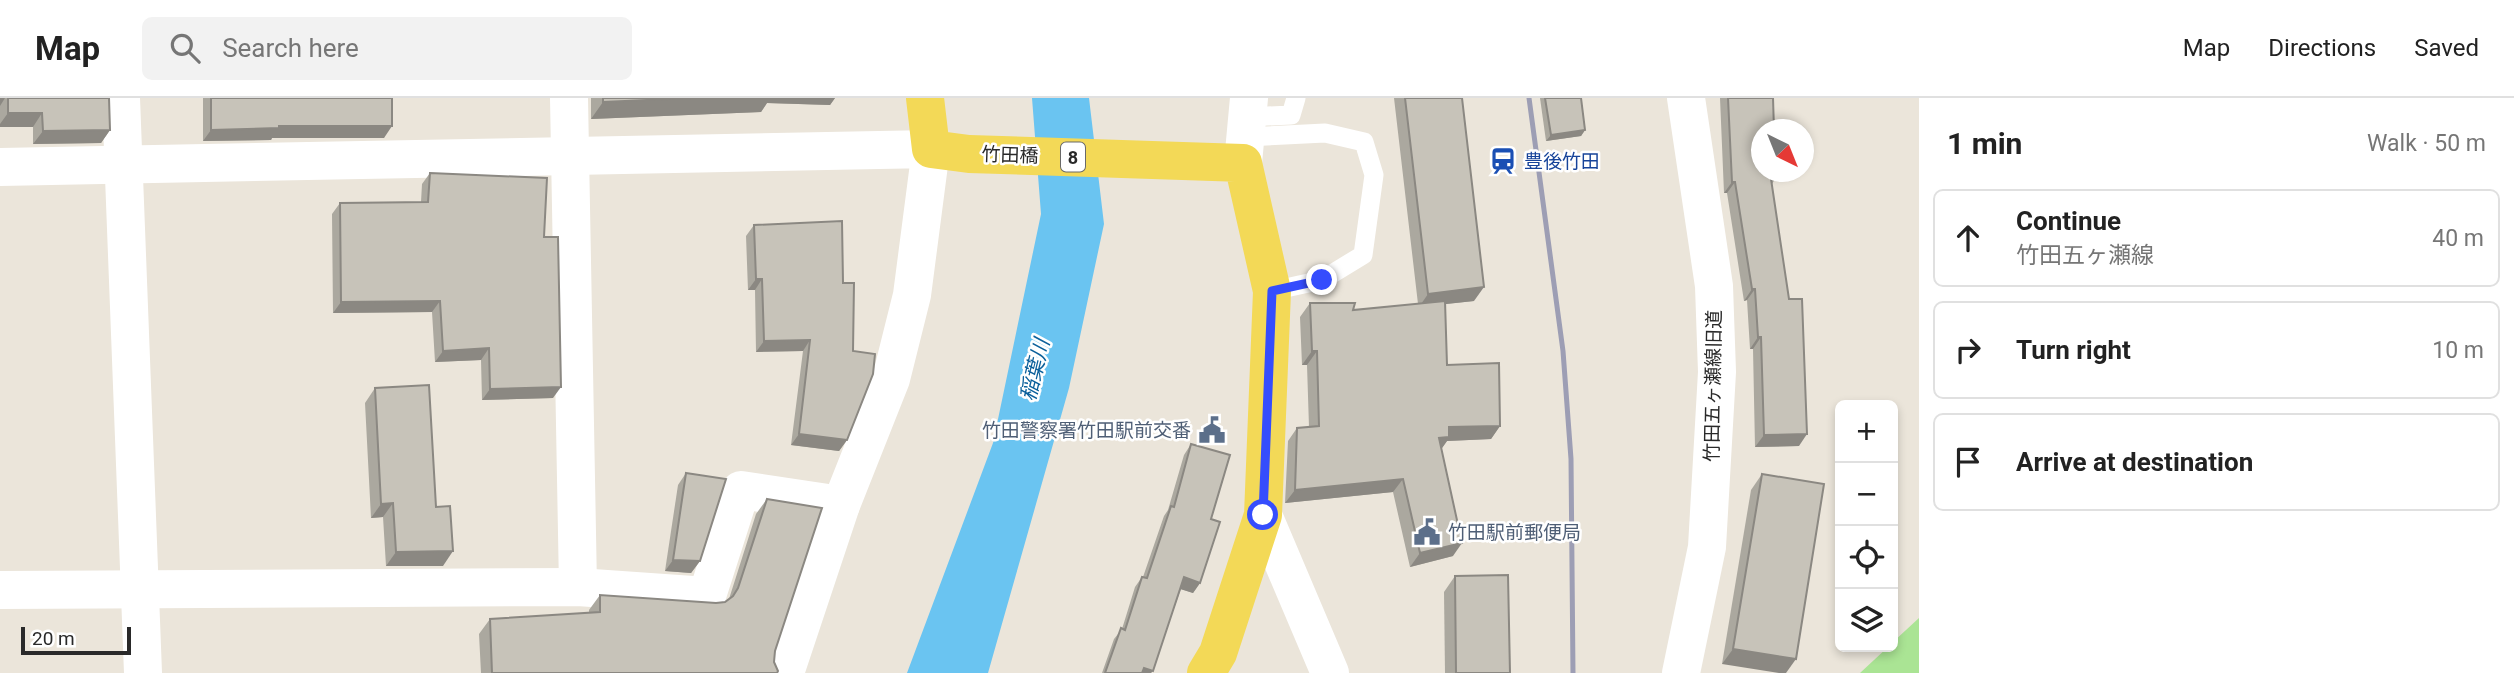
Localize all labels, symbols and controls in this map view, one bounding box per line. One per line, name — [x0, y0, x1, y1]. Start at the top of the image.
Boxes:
search box — [142, 17, 632, 80]
text: Map — [35, 29, 100, 68]
icon: search — [166, 29, 204, 67]
text: Search here — [222, 33, 359, 63]
text: Map — [2183, 34, 2230, 62]
text: Directions — [2268, 34, 2376, 62]
text: Saved — [2414, 34, 2479, 62]
north arrow — [1751, 119, 1814, 182]
text: 1 min — [1947, 126, 2022, 161]
text: Walk · 50 m — [2367, 130, 2486, 157]
road number: 8 — [1061, 142, 1085, 172]
street label: 竹田橋 — [981, 143, 1039, 167]
station icon: 豊後竹田 — [1488, 146, 1518, 176]
place label: 豊後竹田 — [1524, 150, 1600, 173]
text: Continue — [2016, 206, 2121, 236]
icon: ahead — [1949, 219, 1987, 257]
text: 40 m — [2432, 225, 2484, 252]
text: 竹田五ヶ瀬線 — [2016, 242, 2154, 269]
route end — [1306, 264, 1337, 295]
street label: 竹田五ヶ瀬線旧道 — [1700, 310, 1726, 462]
icon: right — [1949, 331, 1987, 369]
water label: 稲葉川 — [1016, 335, 1055, 403]
text: Turn right — [2016, 335, 2131, 365]
text: 10 m — [2432, 337, 2484, 364]
map controls — [1835, 400, 1898, 652]
button: + — [1835, 400, 1898, 463]
public building icon: 竹田警察署竹田駅前交番 — [1197, 415, 1227, 445]
place label: 竹田警察署竹田駅前交番 — [982, 419, 1191, 442]
icon: arrive — [1949, 443, 1987, 481]
text: Arrive at destination — [2016, 447, 2253, 477]
button: − — [1835, 463, 1898, 526]
route start — [1247, 499, 1278, 530]
public building icon: 竹田駅前郵便局 — [1412, 517, 1442, 547]
place label: 竹田駅前郵便局 — [1448, 521, 1581, 544]
button: locate — [1835, 526, 1898, 589]
button: layers — [1835, 589, 1898, 652]
scale bar — [21, 624, 131, 656]
text: 20 m — [32, 627, 75, 650]

